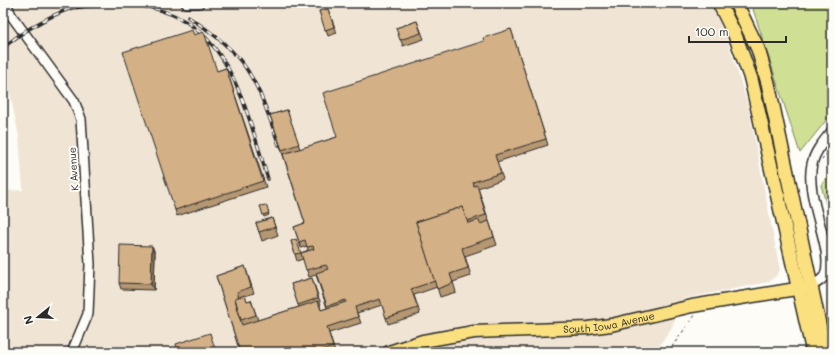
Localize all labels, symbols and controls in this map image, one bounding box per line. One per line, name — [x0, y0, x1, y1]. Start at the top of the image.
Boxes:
scale bar — [689, 18, 786, 44]
text: 100 m — [695, 23, 729, 39]
street label: K Avenue — [64, 147, 82, 191]
north arrow — [18, 297, 58, 337]
street label: South Iowa Avenue — [563, 308, 656, 336]
text: N — [20, 314, 36, 327]

